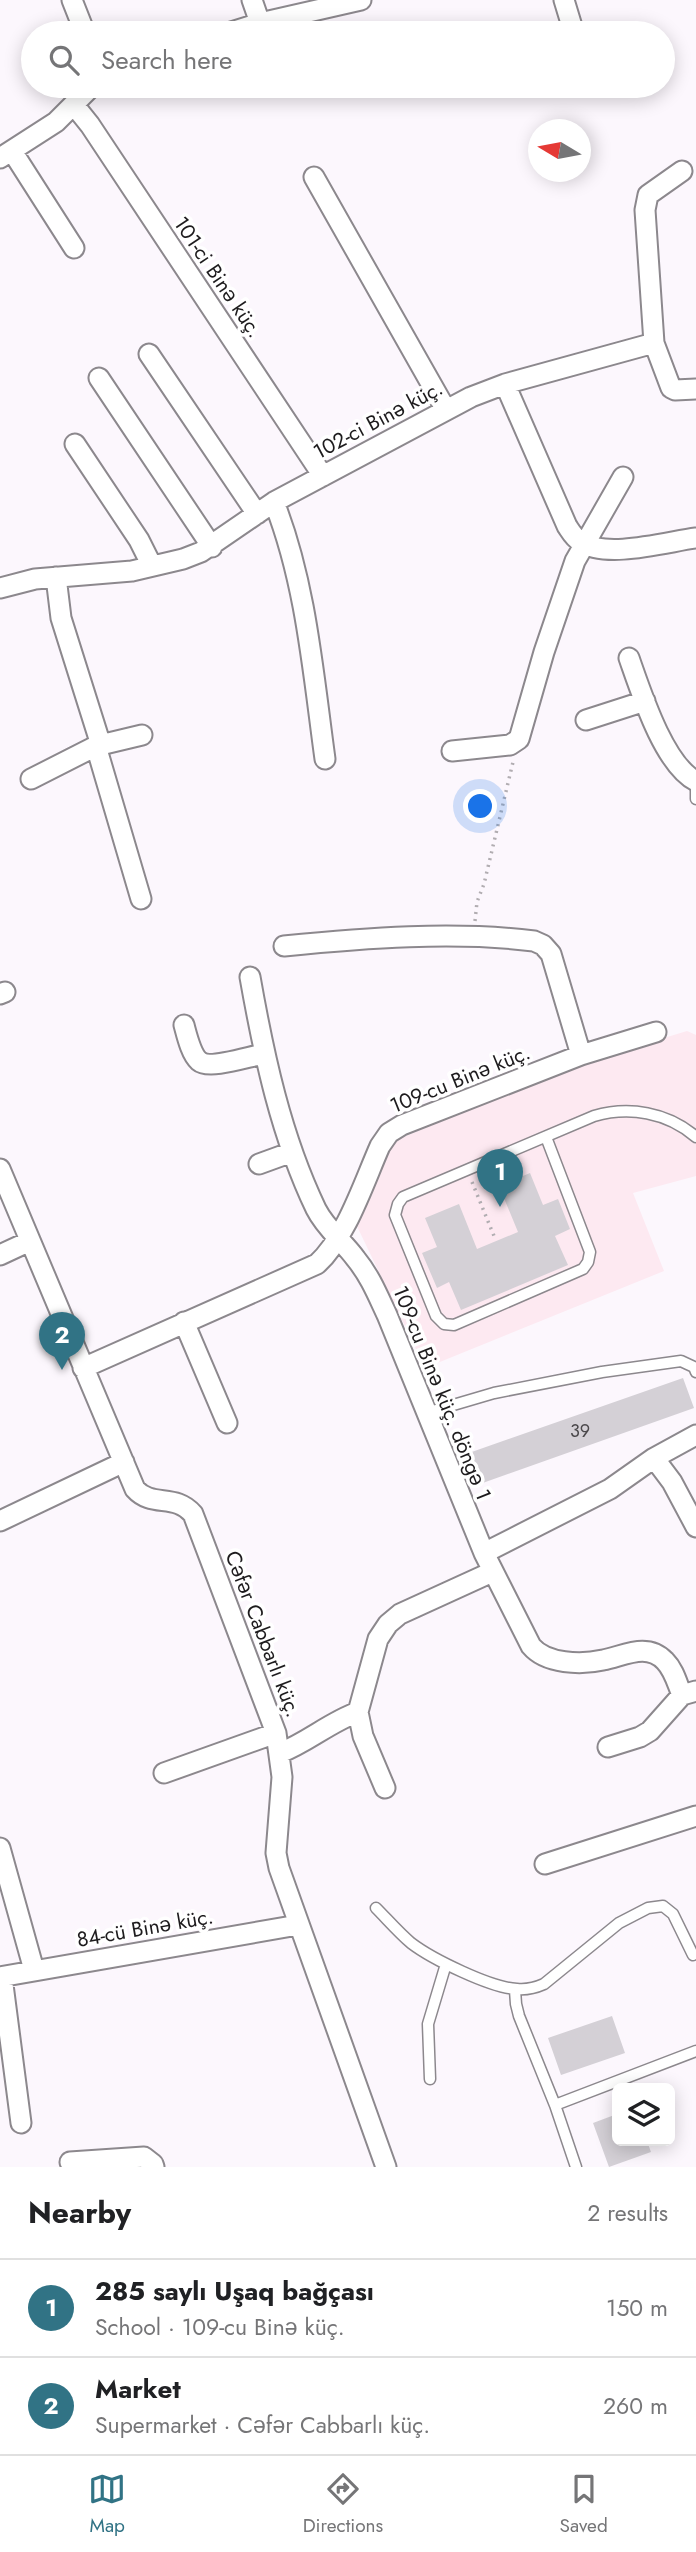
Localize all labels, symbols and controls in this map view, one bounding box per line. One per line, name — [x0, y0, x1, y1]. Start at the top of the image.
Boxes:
search box — [21, 21, 675, 98]
icon: search — [45, 41, 83, 79]
text: Search here — [101, 41, 233, 79]
north arrow — [528, 119, 591, 182]
street label: 101-ci Binə küç. — [166, 210, 270, 344]
street label: 102-ci Binə küç. — [308, 373, 448, 467]
your location — [463, 789, 497, 823]
street label: 109-cu Binə küç. — [385, 1037, 535, 1121]
pin: 1 — [477, 1149, 523, 1207]
street label: 109-cu Binə küç. döngə 1 — [385, 1281, 499, 1505]
pin: 2 — [39, 1312, 85, 1370]
house number: 39 — [570, 1418, 590, 1444]
street label: Cəfər Cabbarlı küç. — [217, 1546, 309, 1722]
street label: 84-cü Binə küç. — [74, 1901, 216, 1955]
map controls — [612, 2083, 675, 2146]
button: layers — [612, 2083, 675, 2146]
text: Nearby — [28, 2191, 131, 2234]
text: 2 results — [587, 2196, 668, 2230]
text: 285 saylı Uşaq bağçası — [95, 2272, 374, 2310]
text: 1 — [45, 2291, 57, 2325]
text: 150 m — [606, 2291, 668, 2325]
text: School · 109-cu Binə küç. — [95, 2310, 345, 2344]
text: Market — [95, 2370, 181, 2408]
text: 2 — [43, 2389, 59, 2423]
text: 260 m — [603, 2389, 668, 2423]
text: Supermarket · Cəfər Cabbarlı küç. — [95, 2408, 430, 2442]
tab: Map — [88, 2470, 126, 2539]
tab: Directions — [303, 2470, 383, 2539]
tab: Saved — [560, 2470, 608, 2539]

